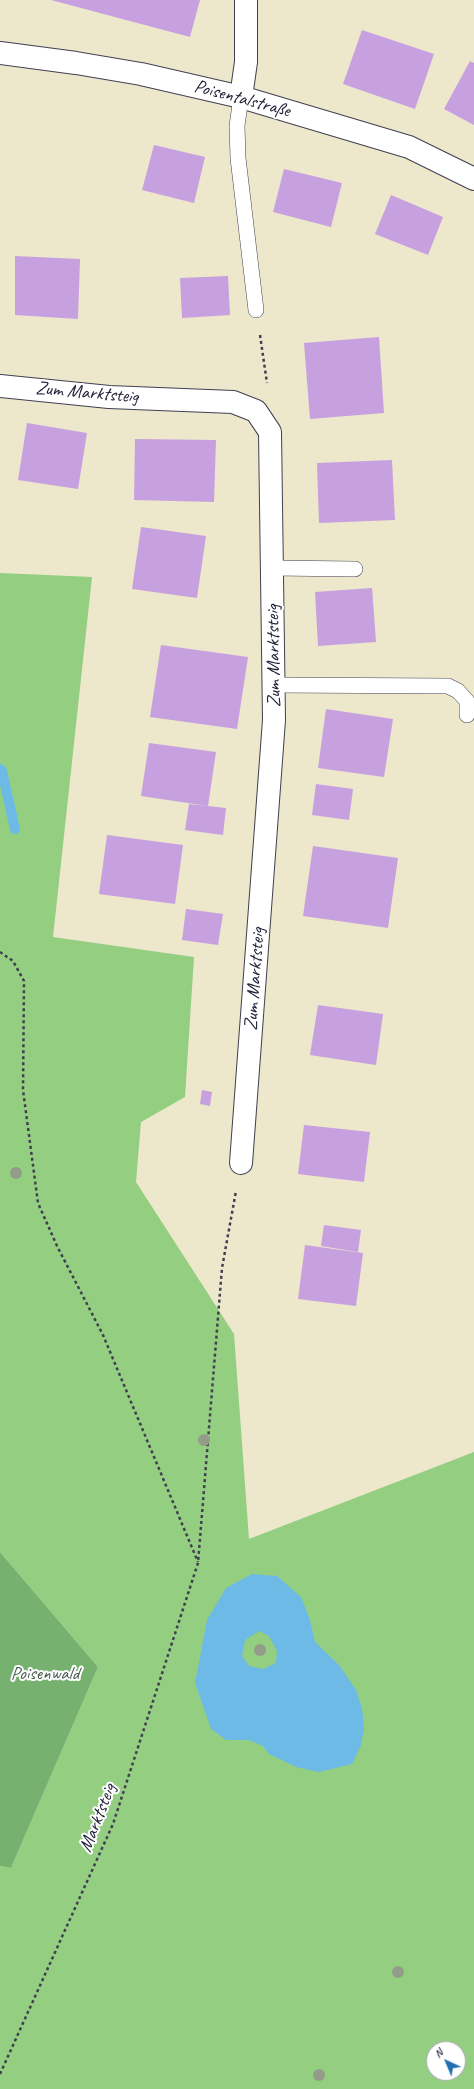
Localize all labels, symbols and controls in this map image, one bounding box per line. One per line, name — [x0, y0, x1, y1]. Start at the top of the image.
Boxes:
street label: Poisentalstraße — [191, 75, 293, 123]
street label: Zum Marktsteig — [35, 377, 139, 409]
street label: Zum Marktsteig — [262, 604, 286, 708]
street label: Zum Marktsteig — [240, 927, 270, 1031]
park label: Poisenwald — [11, 1663, 79, 1685]
street label: Marktsteig — [75, 1781, 121, 1855]
north arrow — [426, 2041, 466, 2081]
text: N — [431, 2046, 446, 2060]

